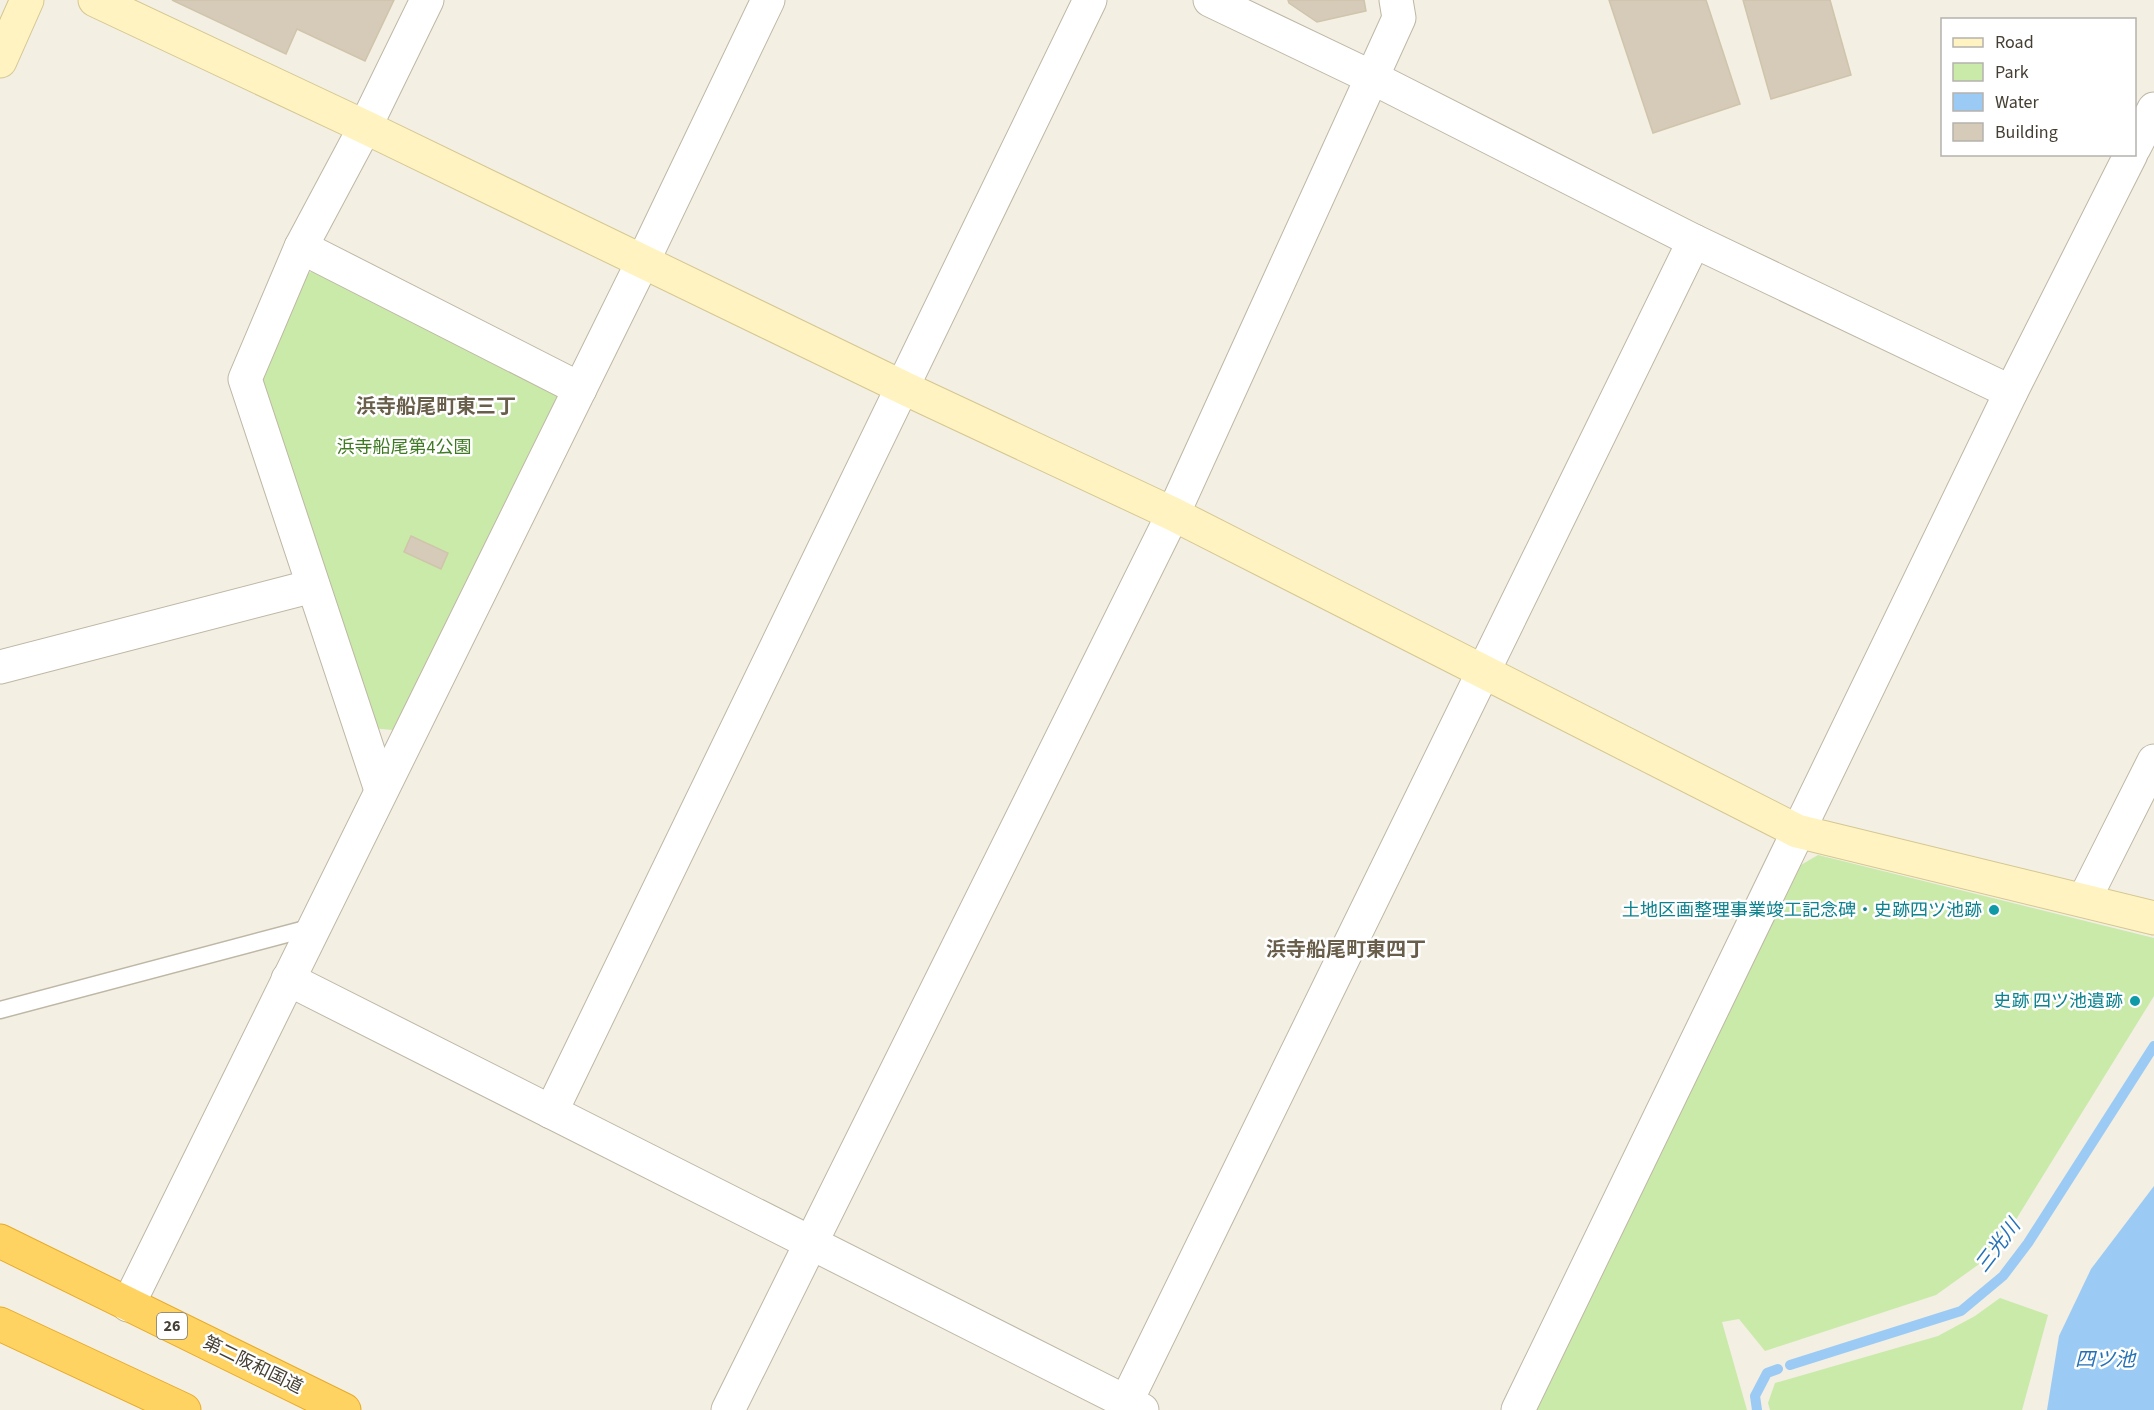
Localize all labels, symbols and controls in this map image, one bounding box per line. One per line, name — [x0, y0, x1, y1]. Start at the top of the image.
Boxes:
legend — [1941, 18, 2136, 156]
text: Road — [1995, 30, 2034, 55]
text: Park — [1995, 60, 2029, 85]
text: Water — [1995, 90, 2039, 115]
text: Building — [1995, 120, 2058, 145]
district label: 浜寺船尾町東三丁 — [356, 393, 516, 421]
park label: 浜寺船尾第4公園 — [337, 435, 471, 460]
place label: 土地区画整理事業竣工記念碑・史跡四ツ池跡 — [1622, 898, 1982, 923]
marker: 土地区画整理事業竣工記念碑・史跡四ツ池跡 — [1987, 903, 2001, 917]
district label: 浜寺船尾町東四丁 — [1266, 936, 1426, 964]
place label: 史跡 四ツ池遺跡 — [1993, 989, 2123, 1014]
marker: 史跡 四ツ池遺跡 — [2128, 994, 2142, 1008]
water label: 三光川 — [1969, 1212, 2028, 1278]
road number: 26 — [157, 1313, 187, 1339]
street label: 第二阪和国道 — [199, 1330, 307, 1400]
water label: 四ツ池 — [2075, 1346, 2137, 1374]

